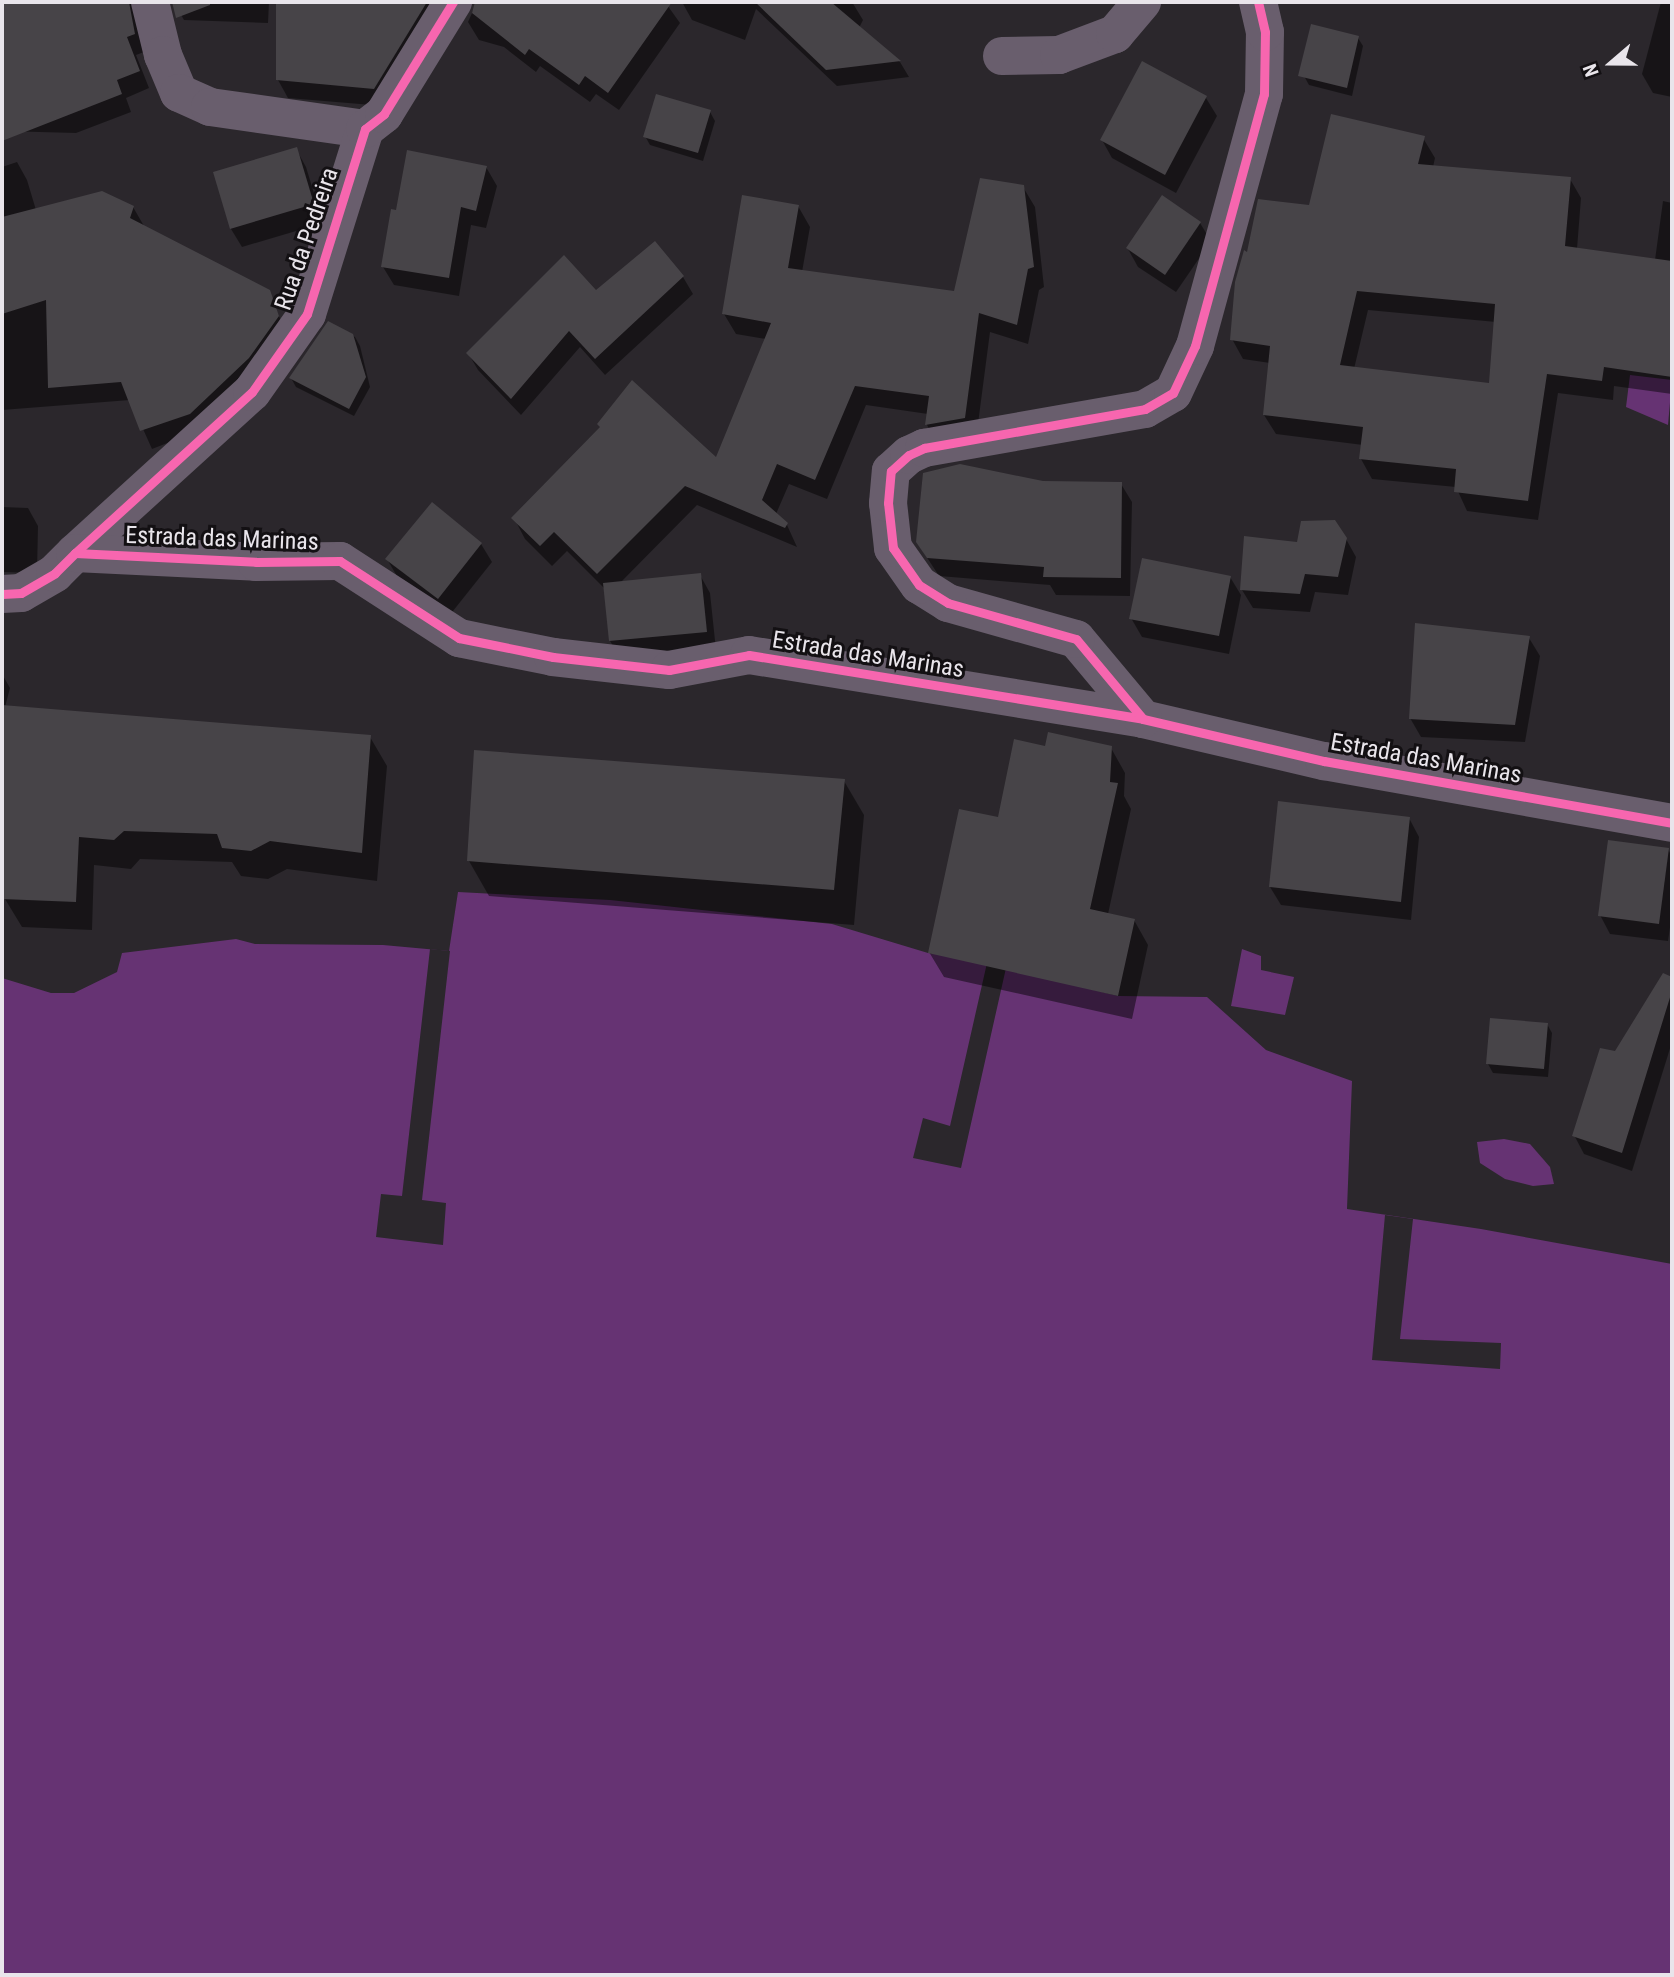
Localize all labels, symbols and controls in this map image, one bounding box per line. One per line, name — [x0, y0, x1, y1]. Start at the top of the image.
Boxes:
north arrow — [1576, 28, 1646, 98]
text: N — [1578, 61, 1604, 80]
street label: Rua da Pedreira — [269, 164, 345, 314]
street label: Estrada das Marinas — [125, 521, 319, 557]
street label: Estrada das Marinas — [770, 626, 966, 684]
street label: Estrada das Marinas — [1328, 728, 1524, 790]

